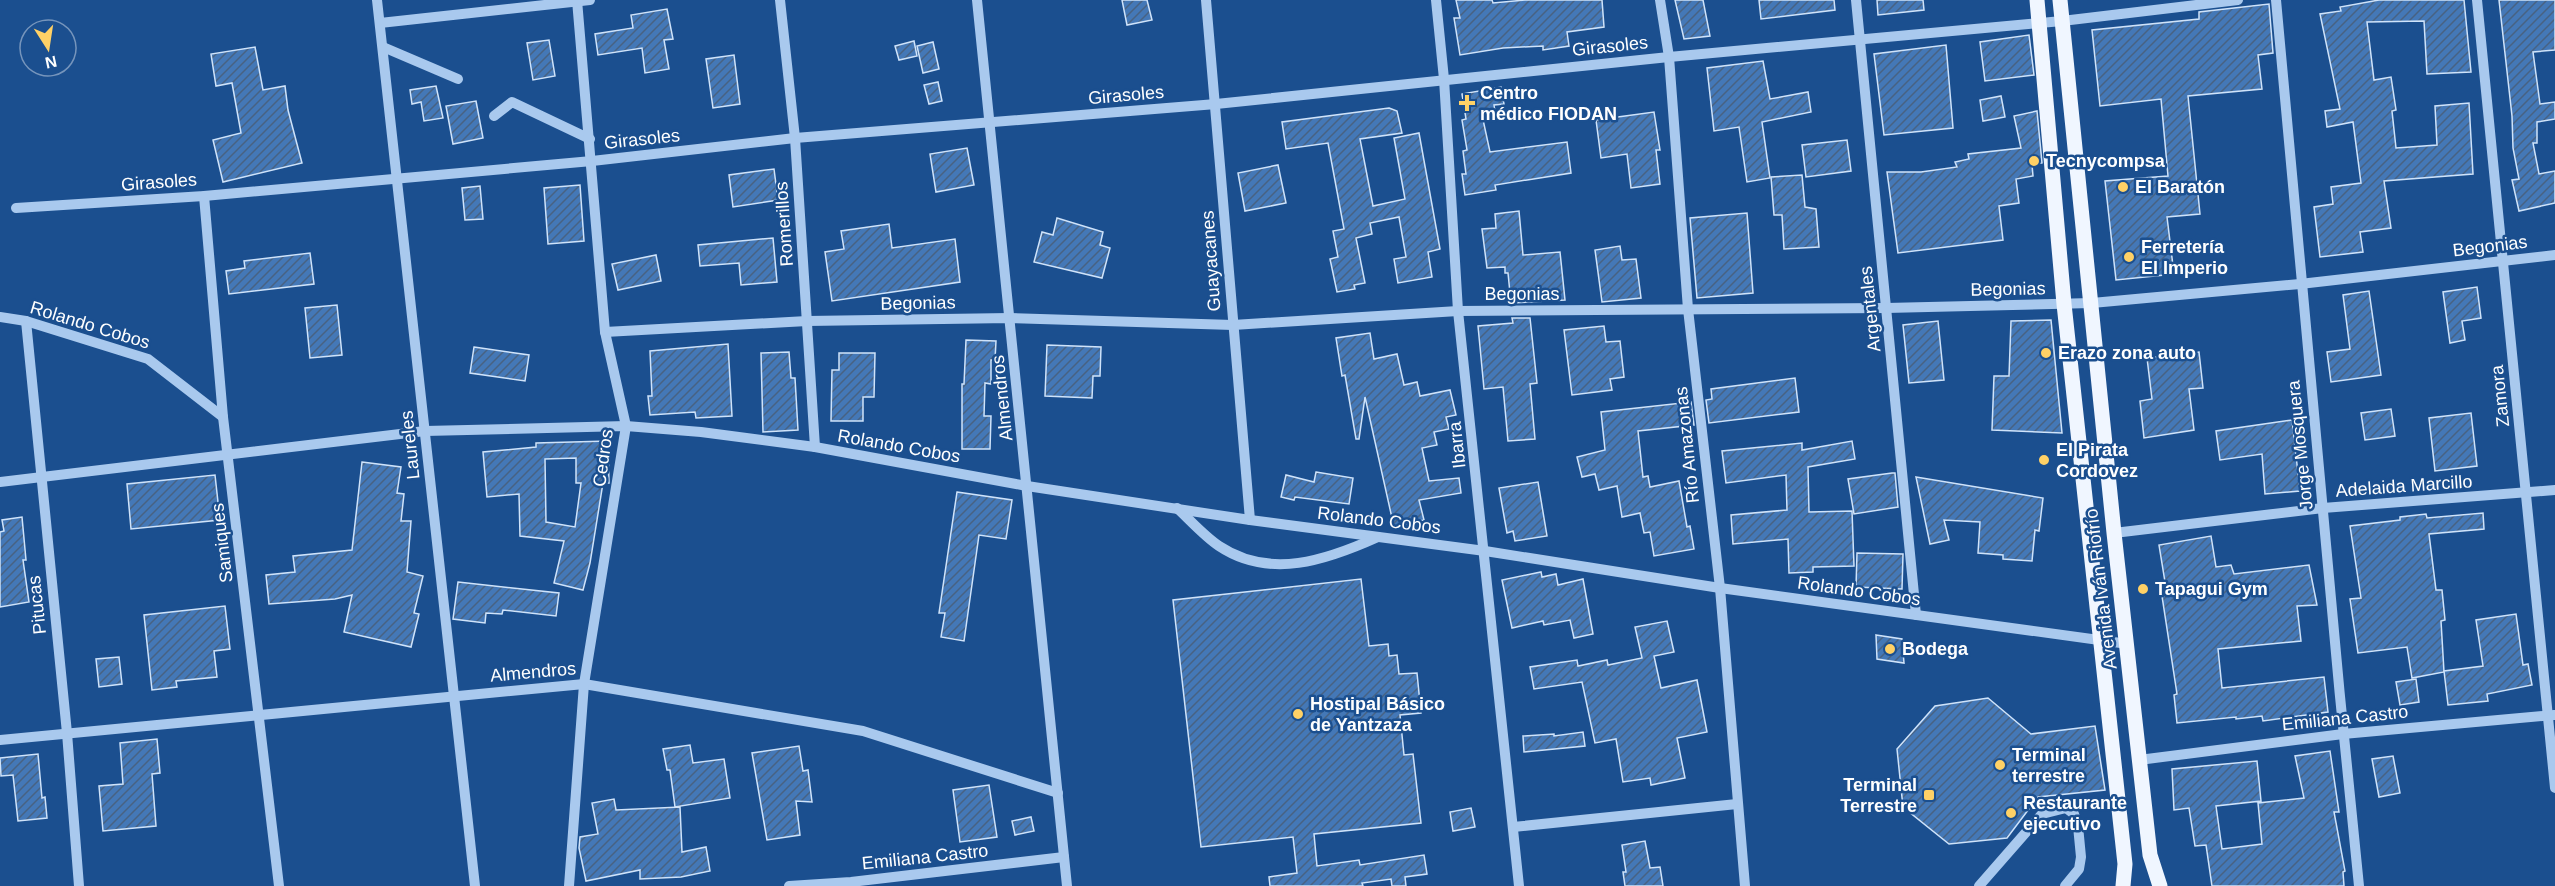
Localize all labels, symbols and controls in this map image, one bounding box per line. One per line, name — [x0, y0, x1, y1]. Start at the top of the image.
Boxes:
north arrow — [18, 18, 78, 78]
street label: Girasoles — [1571, 32, 1649, 60]
text: N — [44, 53, 58, 72]
street label: Girasoles — [1087, 82, 1165, 108]
place label: Centro médico FIODAN — [1480, 83, 1617, 124]
marker: Centro médico FIODAN — [1458, 94, 1476, 112]
street label: Girasoles — [603, 125, 681, 153]
place label: Tecnycompsa — [2046, 151, 2166, 171]
marker: Tecnycompsa — [2027, 154, 2041, 168]
street label: Girasoles — [120, 169, 198, 195]
place label: El Baratón — [2135, 177, 2225, 197]
marker: El Baratón — [2116, 180, 2130, 194]
street label: Romerillos — [771, 181, 797, 267]
street label: Guayacanes — [1197, 210, 1225, 312]
street label: Begonias — [2452, 232, 2528, 260]
place label: Ferretería El Imperio — [2141, 237, 2228, 278]
marker: Ferretería El Imperio — [2122, 250, 2136, 264]
street label: Argentales — [1856, 265, 1884, 353]
street label: Begonias — [1970, 278, 2046, 300]
street label: Begonias — [1484, 284, 1560, 304]
street label: Begonias — [880, 292, 956, 314]
street label: Rolando Cobos — [28, 297, 152, 353]
place label: Erazo zona auto — [2058, 343, 2196, 363]
marker: Erazo zona auto — [2039, 346, 2053, 360]
street label: Almendros — [988, 354, 1016, 442]
street label: Zamora — [2487, 363, 2513, 428]
street label: Jorge Mosquera — [2283, 378, 2317, 511]
street label: Río Amazonas — [1671, 386, 1703, 504]
street label: Laureles — [396, 410, 424, 480]
street label: Ibarra — [1444, 420, 1469, 469]
street label: Rolando Cobos — [836, 425, 962, 467]
street label: Cedros — [589, 428, 617, 488]
place label: El Pirata Cordovez — [2056, 440, 2138, 481]
marker: El Pirata Cordovez — [2037, 453, 2051, 467]
street label: Adelaida Marcillo — [2335, 471, 2473, 501]
street label: Samiques — [207, 502, 237, 584]
street label: Rolando Cobos — [1316, 503, 1442, 537]
street label: Avenida Iván Riofrío — [2081, 508, 2121, 670]
street label: Rolando Cobos — [1796, 572, 1922, 610]
street label: Pitucas — [24, 575, 50, 635]
place label: Tapagui Gym — [2155, 579, 2268, 599]
marker: Tapagui Gym — [2136, 582, 2150, 596]
place label: Bodega — [1902, 639, 1969, 659]
marker: Bodega — [1883, 642, 1897, 656]
street label: Almendros — [489, 658, 577, 686]
place label: Hostipal Básico de Yantzaza — [1310, 694, 1445, 735]
street label: Emiliana Castro — [2281, 701, 2409, 735]
marker: Hostipal Básico de Yantzaza — [1291, 707, 1305, 721]
place label: Terminal terrestre — [2012, 745, 2086, 786]
marker: Terminal terrestre — [1993, 758, 2007, 772]
place label: Terminal Terrestre — [1840, 775, 1917, 816]
marker: Terminal Terrestre — [1922, 788, 1936, 802]
place label: Restaurante ejecutivo — [2023, 793, 2127, 834]
marker: Restaurante ejecutivo — [2004, 806, 2018, 820]
street label: Emiliana Castro — [861, 840, 989, 874]

